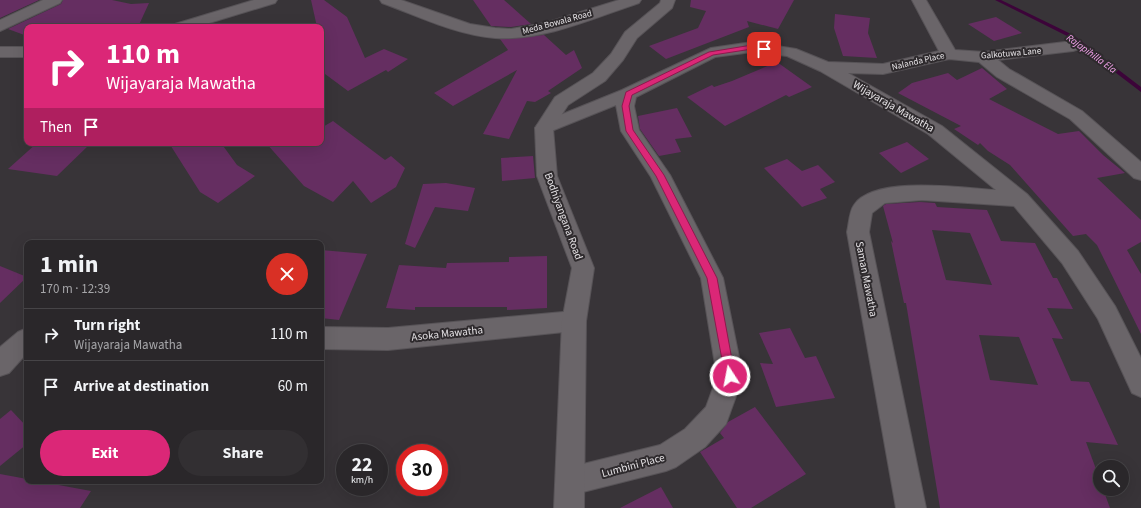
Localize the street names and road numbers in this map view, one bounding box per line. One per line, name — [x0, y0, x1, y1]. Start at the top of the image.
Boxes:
street label: Meda Bowala Road — [521, 7, 593, 38]
street label: Galkotuwa Lane — [980, 44, 1042, 63]
street label: Nalanda Place — [890, 49, 946, 74]
street label: Wijayaraja Mawatha — [850, 77, 937, 136]
street label: Bodhiyangana Road — [541, 170, 586, 262]
street label: Saman Mawatha — [852, 240, 881, 318]
street label: Asoka Mawatha — [411, 322, 484, 345]
street label: Lumbini Place — [600, 450, 667, 481]

